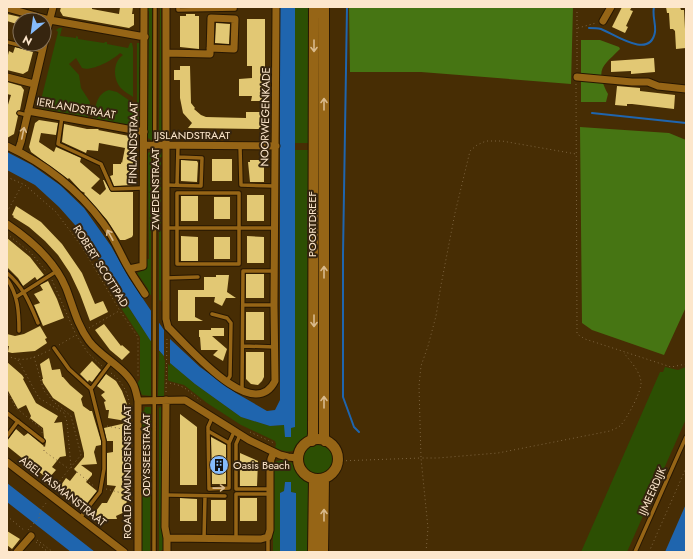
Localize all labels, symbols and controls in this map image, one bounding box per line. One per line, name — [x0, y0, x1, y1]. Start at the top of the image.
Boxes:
north arrow — [12, 12, 52, 52]
text: N — [19, 32, 35, 50]
one-way arrow — [310, 39, 318, 52]
street label: NOORWEGENKADE — [256, 67, 274, 167]
street label: IERLANDSTRAAT — [35, 93, 117, 123]
one-way arrow — [320, 98, 328, 111]
street label: FINLANDSTRAAT — [124, 102, 142, 184]
one-way arrow — [20, 127, 28, 140]
street label: IJSLANDSTRAAT — [154, 127, 230, 143]
street label: ZWEDENSTRAAT — [147, 148, 163, 230]
street label: POORTDREEF — [304, 191, 320, 257]
street label: ROBERT SCOTTPAD — [69, 222, 133, 311]
one-way arrow — [106, 229, 114, 241]
one-way arrow — [320, 266, 328, 279]
one-way arrow — [310, 314, 318, 327]
one-way arrow — [320, 396, 328, 409]
street label: ROALD AMUNDSENSTRAAT — [119, 405, 135, 539]
street label: ODYSSEESTRAAT — [138, 414, 154, 496]
street label: ABEL TASMANSTRAAT — [16, 452, 110, 530]
building icon: Oasis Beach — [208, 454, 230, 476]
place label: Oasis Beach — [233, 457, 290, 473]
street label: IJMEERDIJK — [634, 463, 670, 518]
one-way arrow — [212, 484, 225, 492]
one-way arrow — [320, 509, 328, 522]

